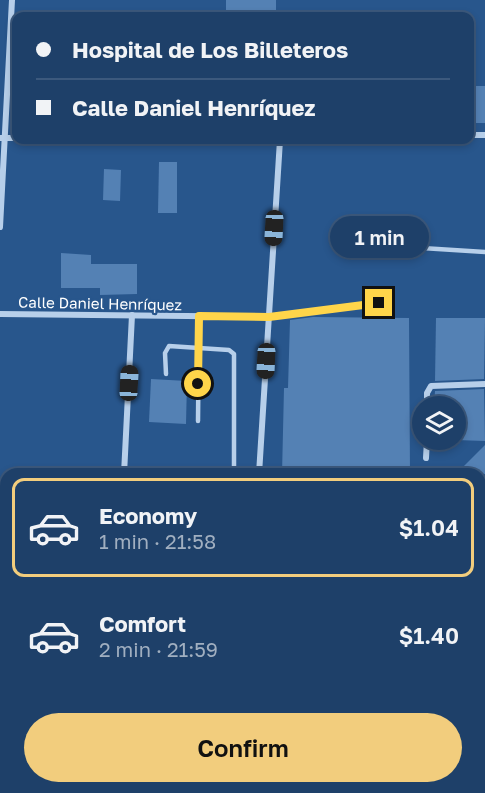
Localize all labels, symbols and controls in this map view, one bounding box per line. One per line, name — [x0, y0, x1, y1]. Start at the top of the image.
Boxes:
text: Hospital de Los Billeteros — [72, 36, 348, 63]
text: Calle Daniel Henríquez — [72, 94, 316, 121]
car — [264, 210, 284, 246]
callout: 1 min — [330, 216, 428, 258]
text: 1 min — [354, 225, 405, 249]
route end — [365, 289, 392, 316]
street label: Calle Daniel Henríquez — [18, 293, 182, 313]
car — [256, 343, 276, 379]
car — [119, 365, 139, 401]
route start — [184, 370, 211, 397]
map controls — [412, 396, 466, 450]
button: layers — [412, 396, 466, 450]
icon: car — [27, 501, 81, 555]
text: Economy — [99, 502, 197, 529]
text: $1.04 — [399, 514, 459, 541]
text: 1 min · 21:58 — [99, 529, 216, 553]
icon: car — [27, 609, 81, 663]
text: Comfort — [99, 610, 186, 637]
text: $1.40 — [399, 622, 459, 649]
text: 2 min · 21:59 — [99, 637, 218, 661]
button: Confirm — [24, 713, 462, 782]

